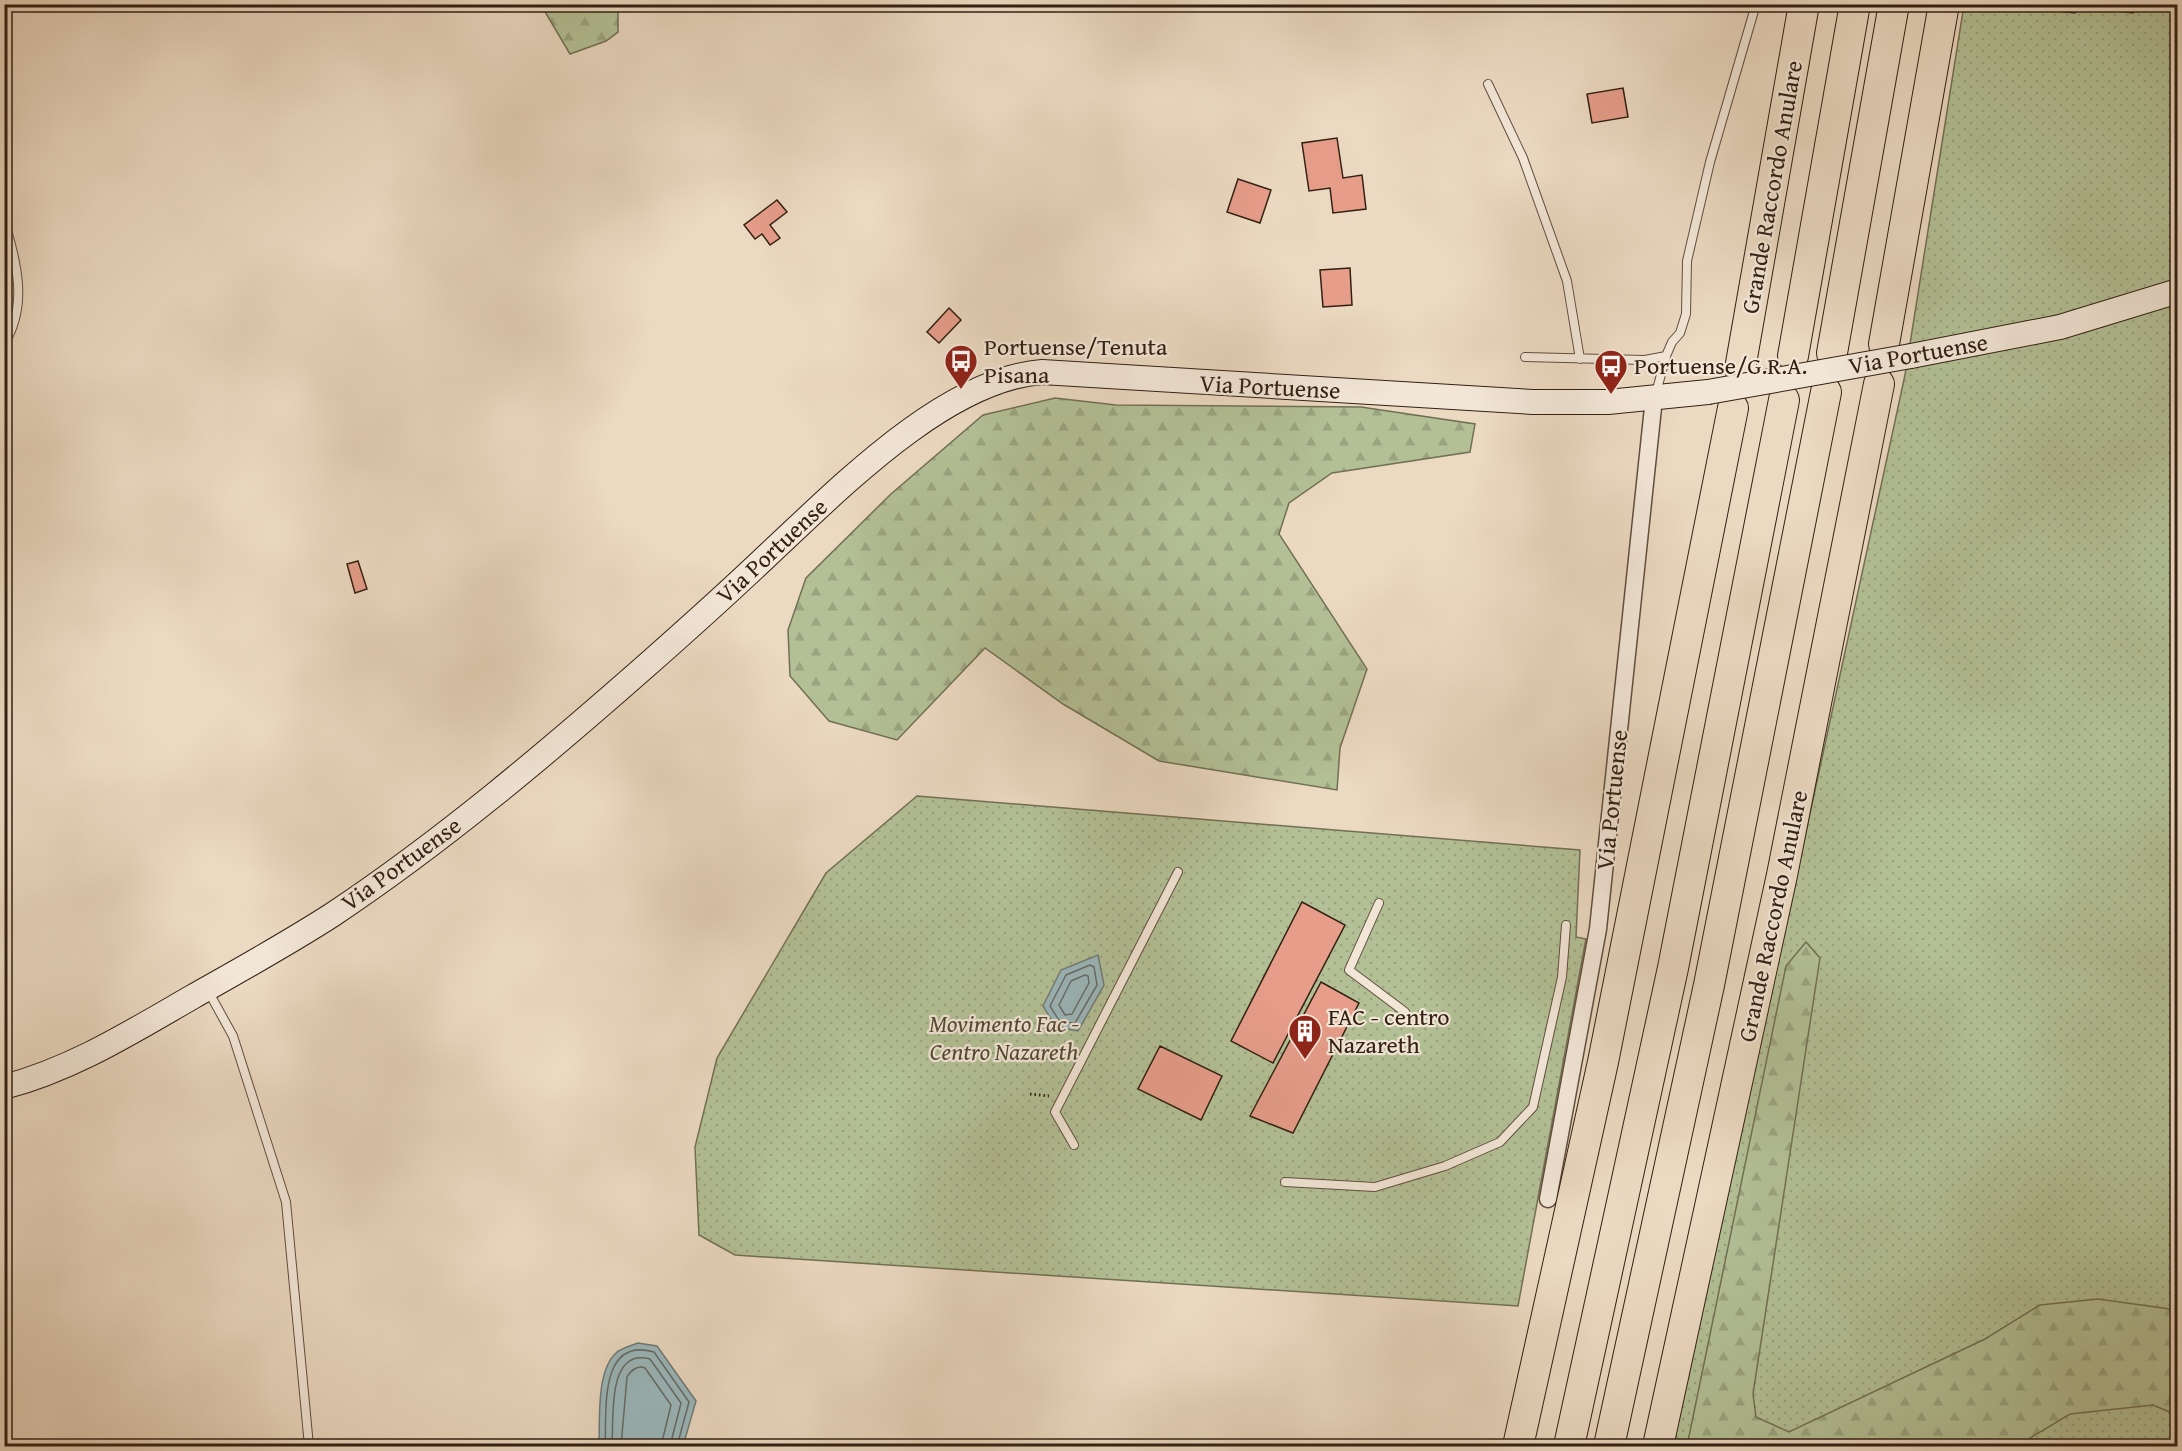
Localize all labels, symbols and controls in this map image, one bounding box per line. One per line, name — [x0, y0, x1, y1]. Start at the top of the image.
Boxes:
street label: Grande Raccordo Anulare — [1732, 58, 1811, 316]
street label: Via Portuense — [1845, 324, 1990, 383]
place label: Portuense/Tenuta Pisana — [984, 329, 1168, 392]
bus stop icon: Portuense/Tenuta Pisana — [943, 343, 979, 390]
bus stop icon: Portuense/G.R.A. — [1593, 348, 1629, 395]
place label: Portuense/G.R.A. — [1634, 348, 1807, 383]
street label: Via Portuense — [1199, 365, 1341, 408]
street label: Via Portuense — [708, 490, 835, 612]
street label: Via Portuense — [1587, 728, 1636, 872]
street label: Grande Raccordo Anulare — [1729, 787, 1816, 1045]
street label: Via Portuense — [333, 808, 468, 919]
place label: FAC - centro Nazareth — [1328, 999, 1450, 1062]
park label: Movimento Fac - Centro Nazareth — [929, 1006, 1079, 1069]
building icon: FAC - centro Nazareth — [1287, 1013, 1323, 1060]

